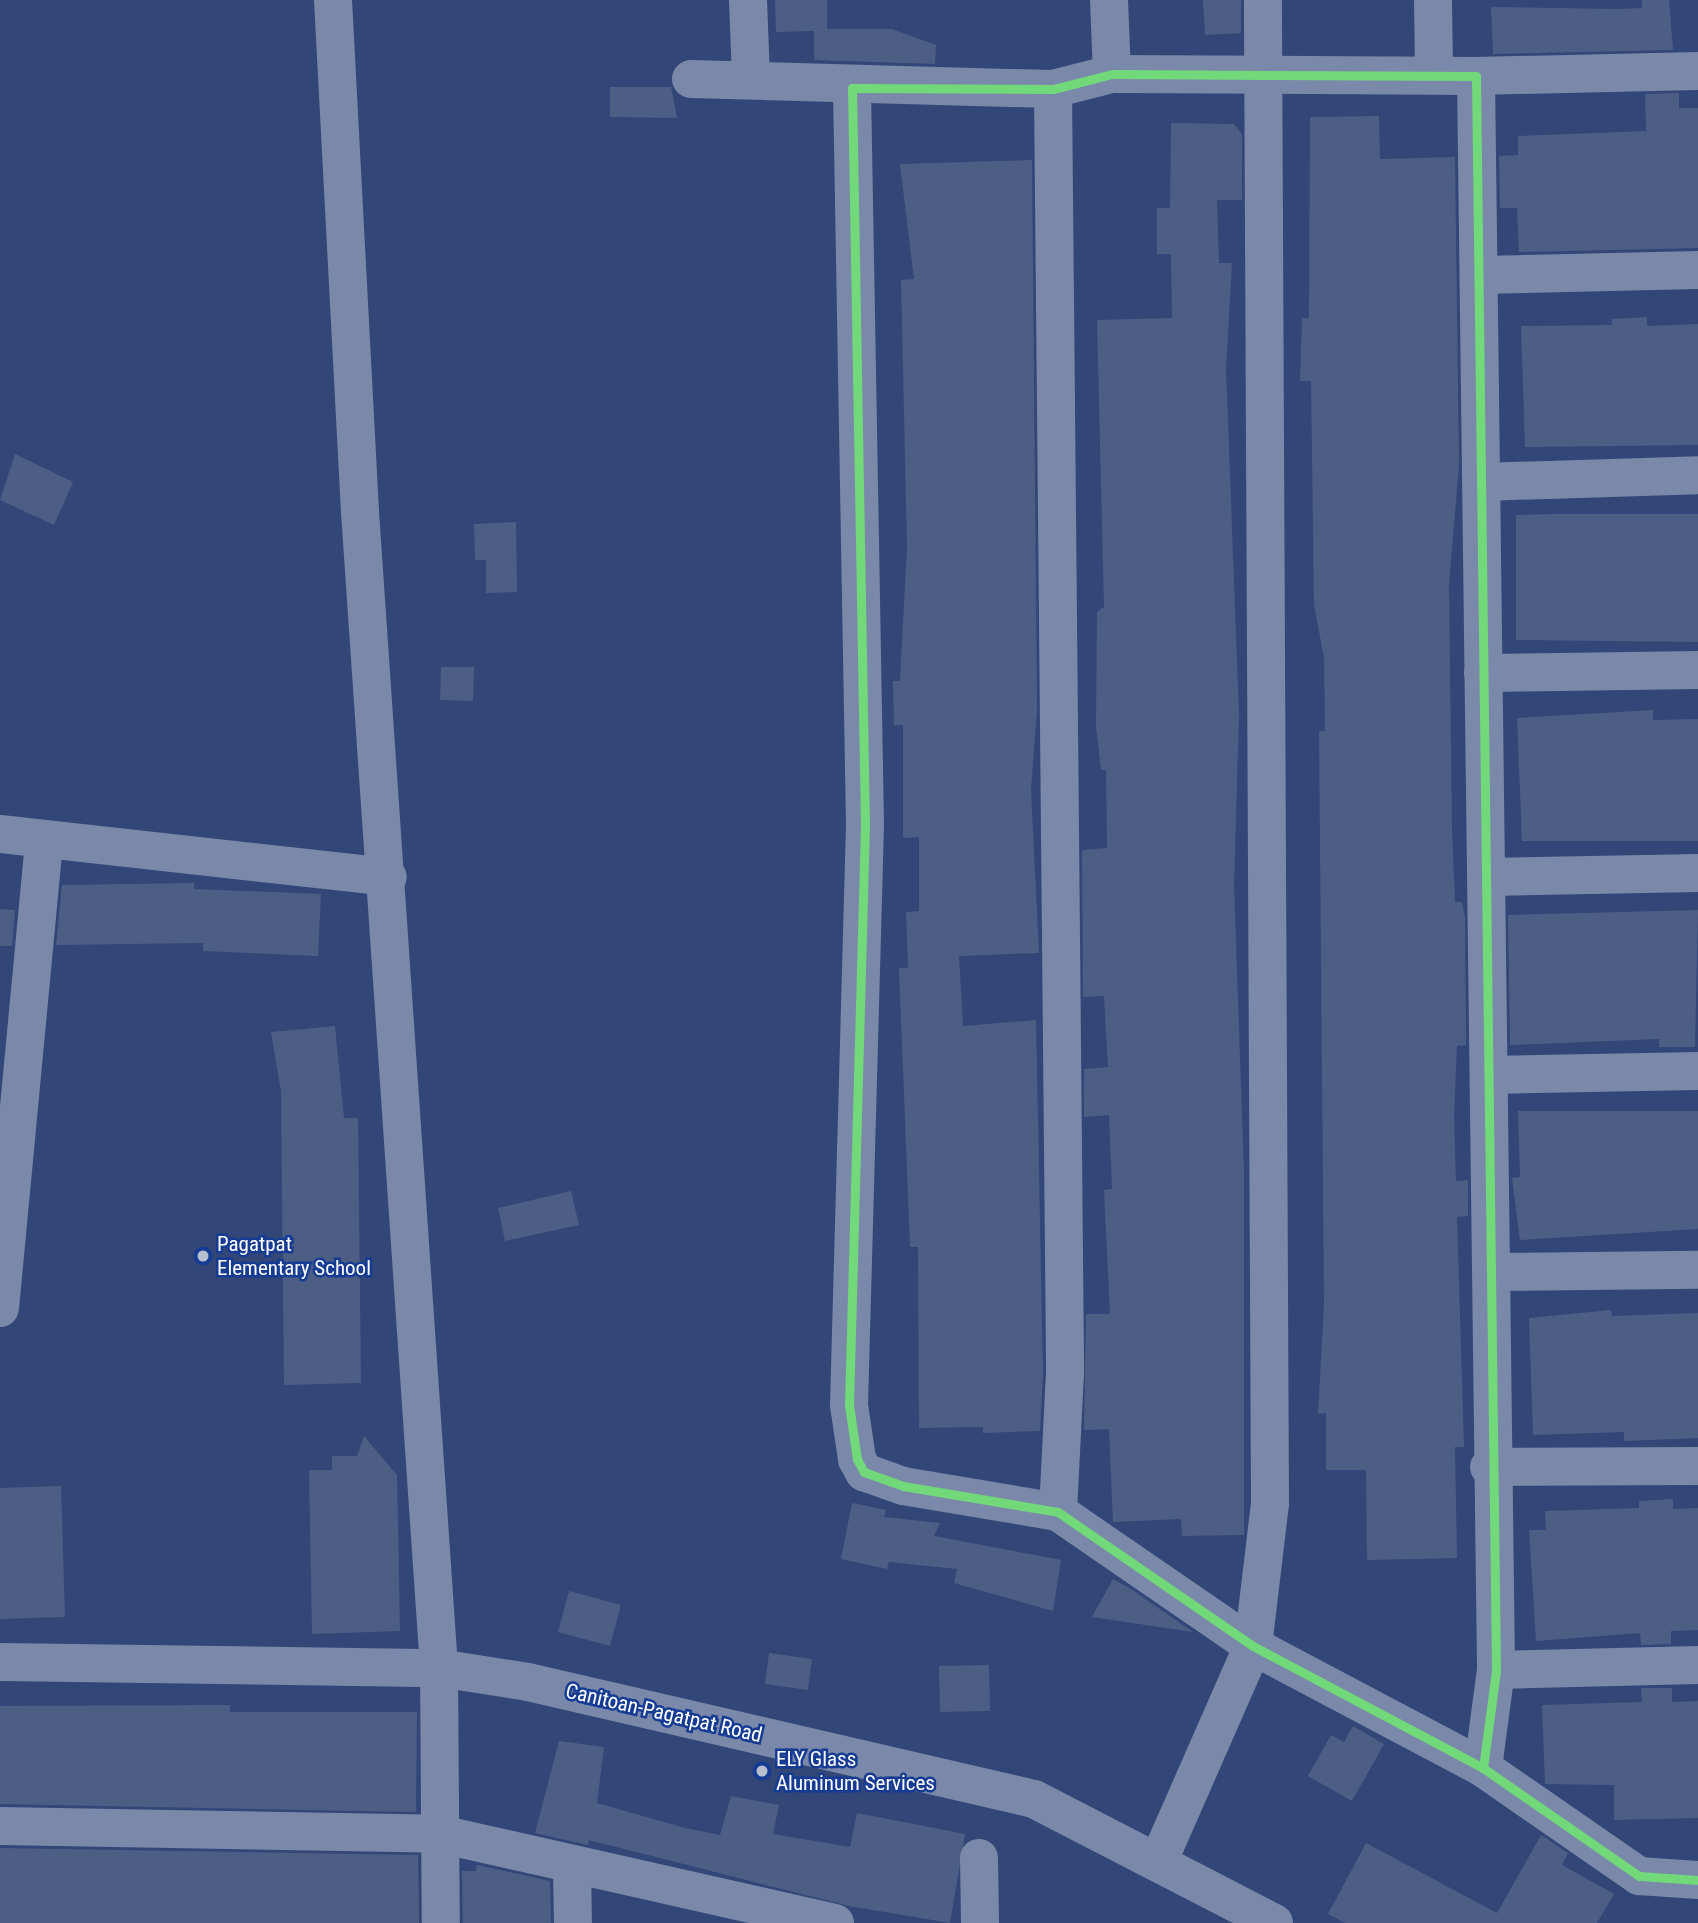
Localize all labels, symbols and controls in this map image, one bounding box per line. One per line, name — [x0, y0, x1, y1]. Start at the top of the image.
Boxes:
place label: Pagatpat Elementary School — [217, 1231, 371, 1281]
marker: Pagatpat Elementary School — [195, 1248, 211, 1264]
street label: Canitoan-Pagatpat Road — [563, 1678, 765, 1748]
place label: ELY Glass Aluminum Services — [776, 1746, 935, 1796]
marker: ELY Glass Aluminum Services — [754, 1763, 770, 1779]

